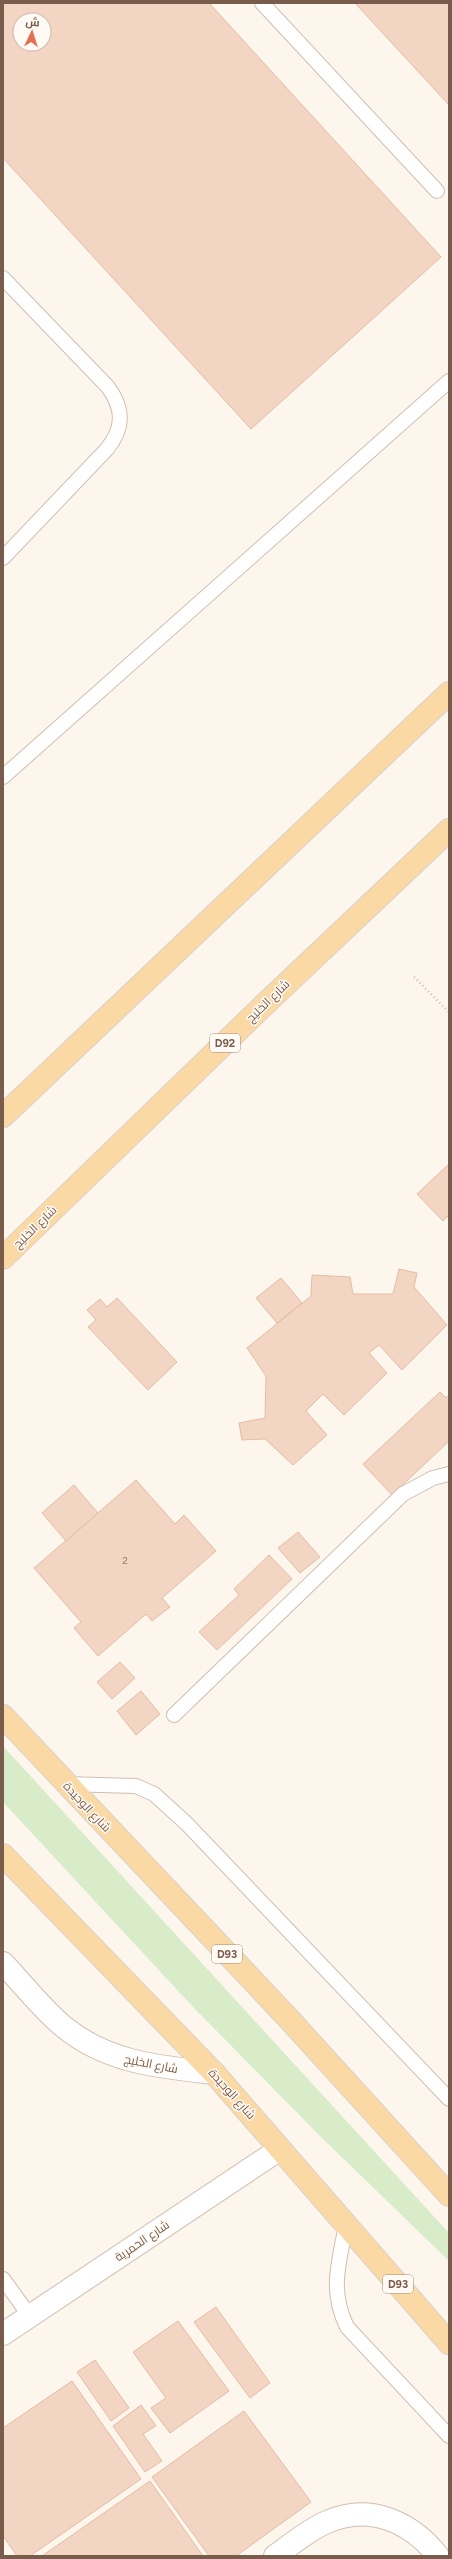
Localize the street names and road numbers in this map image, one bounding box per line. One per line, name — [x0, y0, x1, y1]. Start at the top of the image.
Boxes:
street label: شارع الخليج — [243, 977, 293, 1026]
road number: D92 — [210, 1034, 240, 1052]
street label: شارع الخليج — [10, 1203, 60, 1252]
street label: شارع الوحيدة — [60, 1779, 114, 1836]
road number: D93 — [212, 1945, 242, 1963]
street label: شارع الخليج — [123, 2052, 179, 2077]
street label: شارع الوحيدة — [205, 2066, 258, 2123]
street label: شارع الحمرية — [112, 2218, 173, 2265]
road number: D93 — [383, 2275, 413, 2293]

